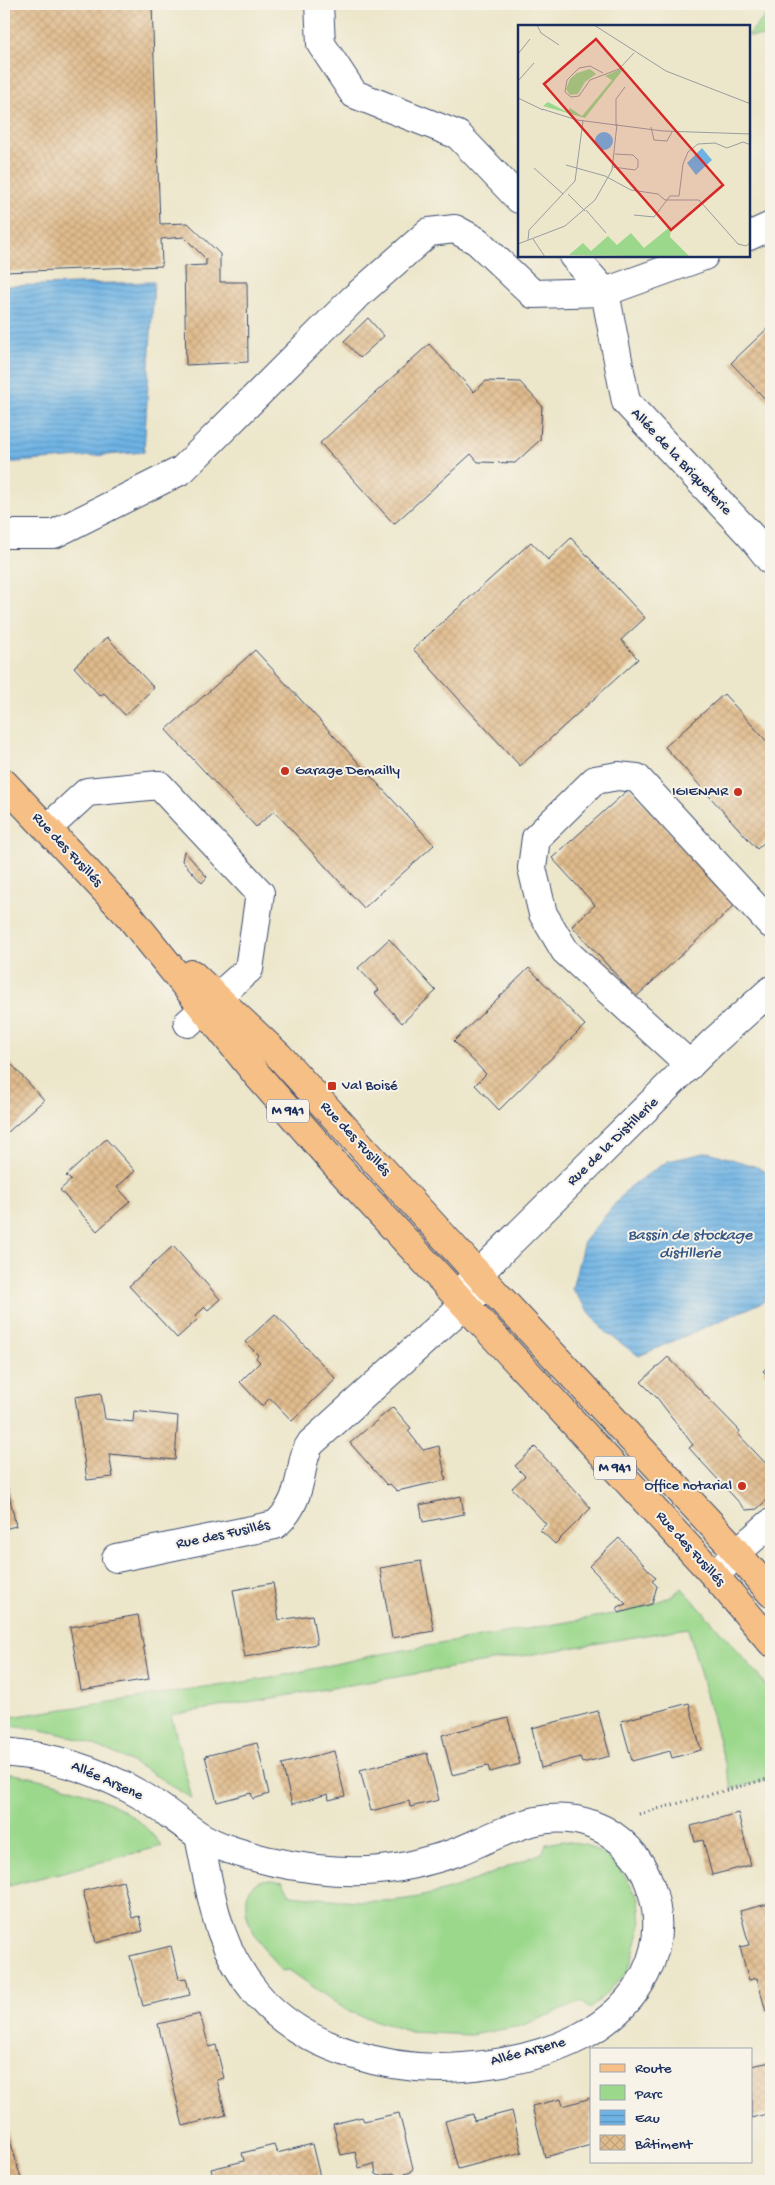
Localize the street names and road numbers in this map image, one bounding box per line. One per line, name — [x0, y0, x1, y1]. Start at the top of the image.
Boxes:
street label: Allée de la Briqueterie — [627, 405, 735, 519]
street label: Rue des Fusillés — [28, 809, 106, 891]
street label: Rue de la Distillerie — [564, 1094, 663, 1190]
street label: Rue des Fusillés — [316, 1098, 394, 1180]
road number: M 941 — [267, 1100, 309, 1122]
road number: M 941 — [594, 1456, 636, 1480]
street label: Rue des Fusillés — [651, 1508, 729, 1591]
street label: Rue des Fusillés — [175, 1516, 272, 1554]
street label: Allée Arsene — [68, 1757, 146, 1805]
street label: Allée Arsene — [489, 2033, 568, 2071]

